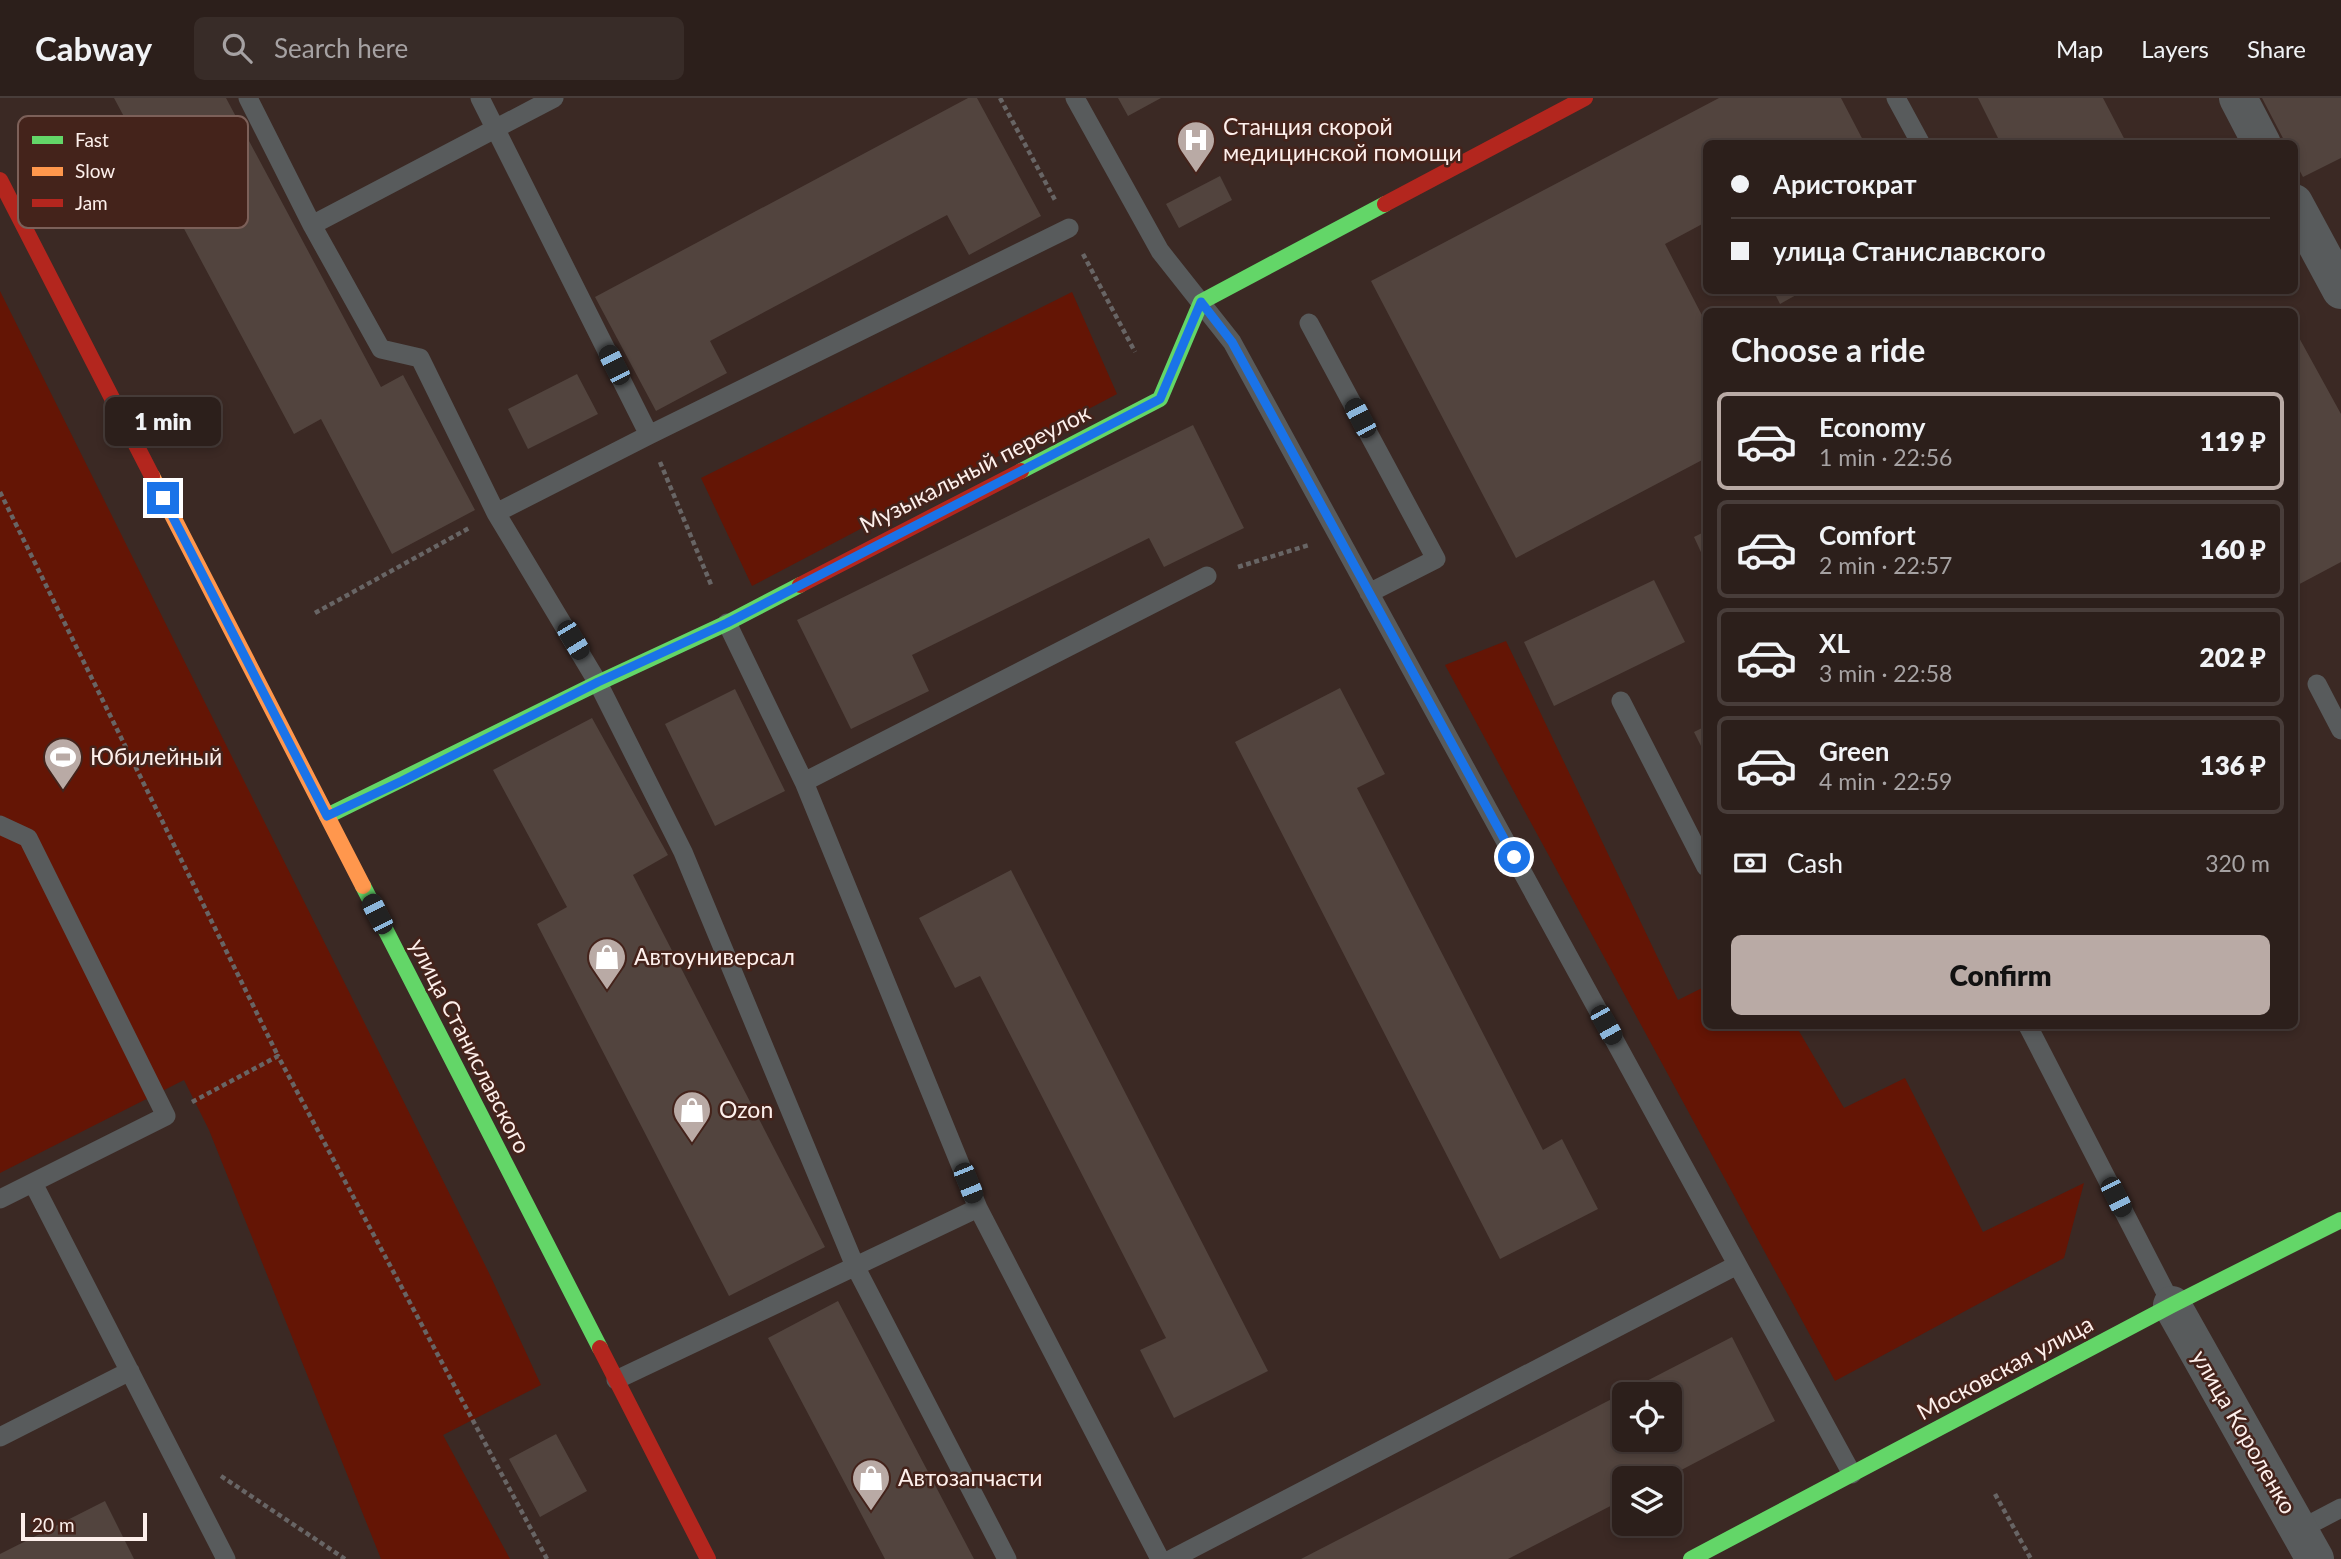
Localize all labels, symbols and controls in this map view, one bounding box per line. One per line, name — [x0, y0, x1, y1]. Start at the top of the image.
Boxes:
search box — [194, 17, 684, 80]
text: Cabway — [35, 28, 152, 68]
icon: search — [218, 29, 256, 67]
text: Search here — [274, 32, 408, 64]
text: Map — [2056, 34, 2103, 63]
text: Layers — [2141, 34, 2209, 63]
text: Share — [2247, 34, 2306, 63]
place label: Станция скорой медицинской помощи — [1223, 112, 1462, 166]
legend — [18, 116, 248, 228]
hospital icon: Станция скорой медицинской помощи — [1175, 119, 1217, 174]
text: Fast — [75, 128, 109, 151]
text: Slow — [75, 159, 115, 182]
text: Аристократ — [1773, 168, 1916, 200]
text: Jam — [75, 191, 108, 214]
text: улица Станиславского — [1773, 235, 2046, 267]
text: Choose a ride — [1731, 330, 1925, 369]
car — [596, 342, 633, 388]
car — [1341, 395, 1380, 441]
callout: 1 min — [105, 396, 221, 446]
street label: Музыкальный переулок — [854, 398, 1095, 539]
text: 1 min — [134, 407, 192, 435]
icon: car — [1735, 410, 1798, 473]
text: Economy — [1819, 411, 1925, 443]
text: 119 ₽ — [2200, 425, 2266, 457]
text: 1 min · 22:56 — [1819, 443, 1952, 471]
route end — [147, 482, 179, 514]
icon: car — [1735, 518, 1798, 581]
text: Comfort — [1819, 519, 1916, 551]
text: 160 ₽ — [2200, 533, 2266, 565]
text: 2 min · 22:57 — [1819, 551, 1952, 579]
car — [554, 617, 593, 663]
icon: car — [1735, 626, 1798, 689]
text: XL — [1819, 627, 1850, 659]
text: 202 ₽ — [2200, 641, 2266, 673]
text: 3 min · 22:58 — [1819, 659, 1952, 687]
icon: car — [1735, 734, 1798, 797]
text: Green — [1819, 735, 1889, 767]
sports icon: Юбилейный — [42, 736, 84, 791]
place label: Юбилейный — [90, 742, 222, 770]
text: 136 ₽ — [2200, 749, 2266, 781]
text: 4 min · 22:59 — [1819, 767, 1952, 795]
route start — [1498, 841, 1530, 873]
icon: cash — [1731, 844, 1769, 882]
text: Cash — [1787, 847, 1843, 879]
text: 320 m — [2205, 849, 2270, 877]
car — [359, 891, 396, 937]
street label: улица Станиславского — [405, 933, 537, 1158]
button: Confirm — [1731, 935, 2270, 1015]
shop icon: Автоуниверсал — [586, 936, 628, 991]
place label: Автоуниверсал — [634, 942, 795, 970]
car — [1587, 1002, 1626, 1048]
shop icon: Ozon — [671, 1089, 713, 1144]
place label: Ozon — [719, 1095, 773, 1123]
car — [951, 1160, 986, 1206]
car — [2098, 1174, 2135, 1220]
street label: Московская улица — [1912, 1309, 2097, 1425]
street label: улица Короленко — [2187, 1344, 2303, 1519]
map controls — [1612, 1382, 1682, 1536]
button: locate — [1612, 1382, 1682, 1452]
shop icon: Автозапчасти — [850, 1457, 892, 1512]
place label: Автозапчасти — [898, 1463, 1043, 1491]
button: layers — [1612, 1466, 1682, 1536]
scale bar — [21, 1510, 147, 1542]
text: 20 m — [32, 1513, 75, 1536]

